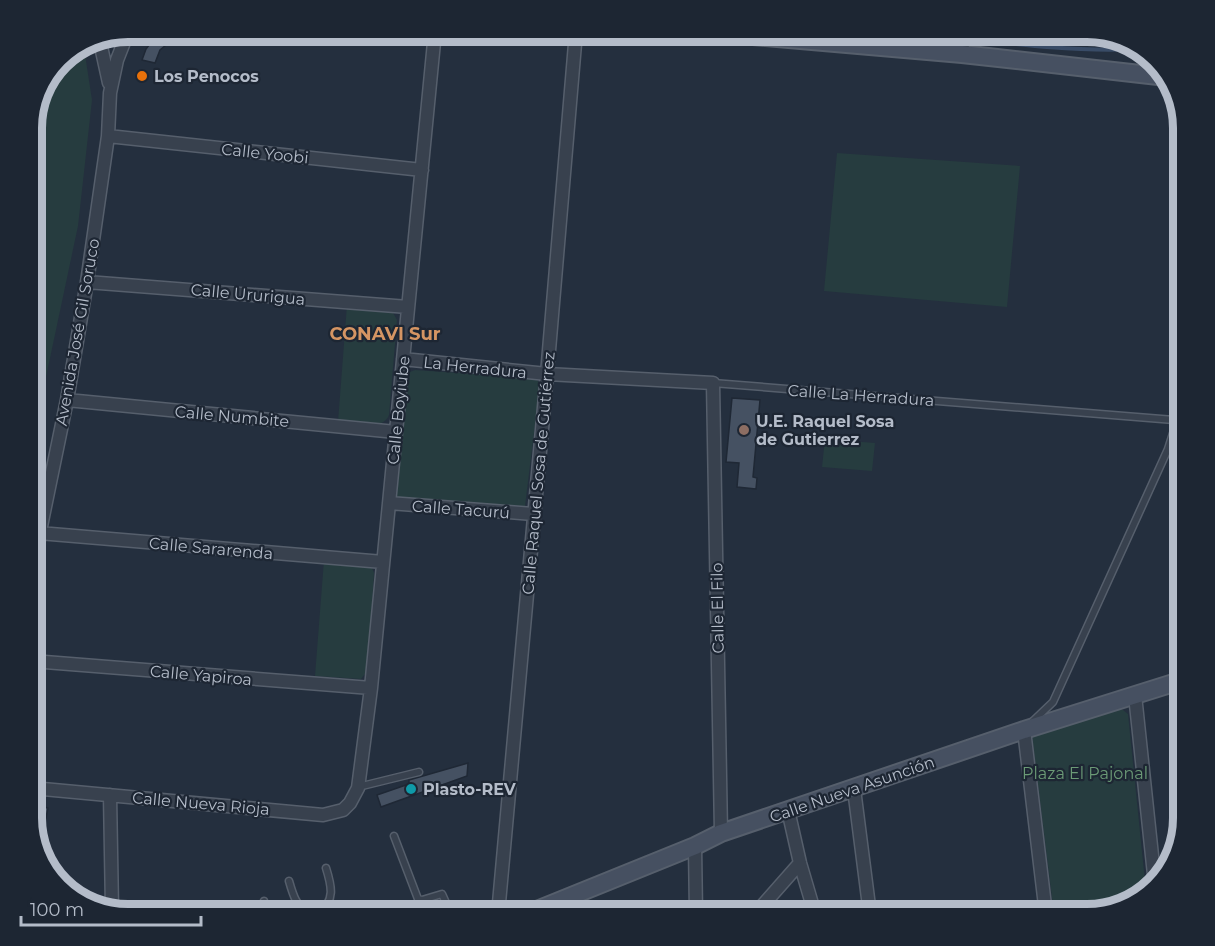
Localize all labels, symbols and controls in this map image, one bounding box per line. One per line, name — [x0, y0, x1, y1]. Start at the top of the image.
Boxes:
place label: Los Penocos — [154, 67, 259, 86]
marker: Los Penocos — [135, 69, 149, 83]
street label: Calle Yoobi — [220, 139, 309, 168]
street label: Avenida José Gil Soruco — [52, 237, 103, 427]
street label: Calle Ururigua — [190, 280, 306, 309]
district label: CONAVI Sur — [329, 323, 441, 345]
street label: Calle Raquel Sosa de Gutiérrez — [518, 351, 559, 595]
street label: La Herradura — [422, 353, 528, 382]
street label: Calle Boyiube — [383, 355, 414, 465]
street label: Calle La Herradura — [787, 381, 935, 410]
street label: Calle Numbite — [174, 402, 290, 431]
place label: U.E. Raquel Sosa de Gutierrez — [756, 412, 894, 449]
marker: U.E. Raquel Sosa de Gutierrez — [737, 423, 751, 437]
street label: Calle Tacurú — [411, 497, 511, 522]
street label: Calle Sararenda — [148, 534, 274, 563]
street label: Calle El Filo — [707, 562, 728, 654]
street label: Calle Yapiroa — [149, 662, 253, 689]
street label: Calle Nueva Asunción — [767, 752, 937, 827]
park label: Plaza El Pajonal — [1022, 764, 1148, 783]
place label: Plasto-REV — [423, 780, 517, 799]
marker: Plasto-REV — [404, 782, 418, 796]
street label: Calle Nueva Rioja — [131, 788, 271, 819]
scale bar — [21, 889, 201, 927]
text: 100 m — [30, 899, 84, 921]

